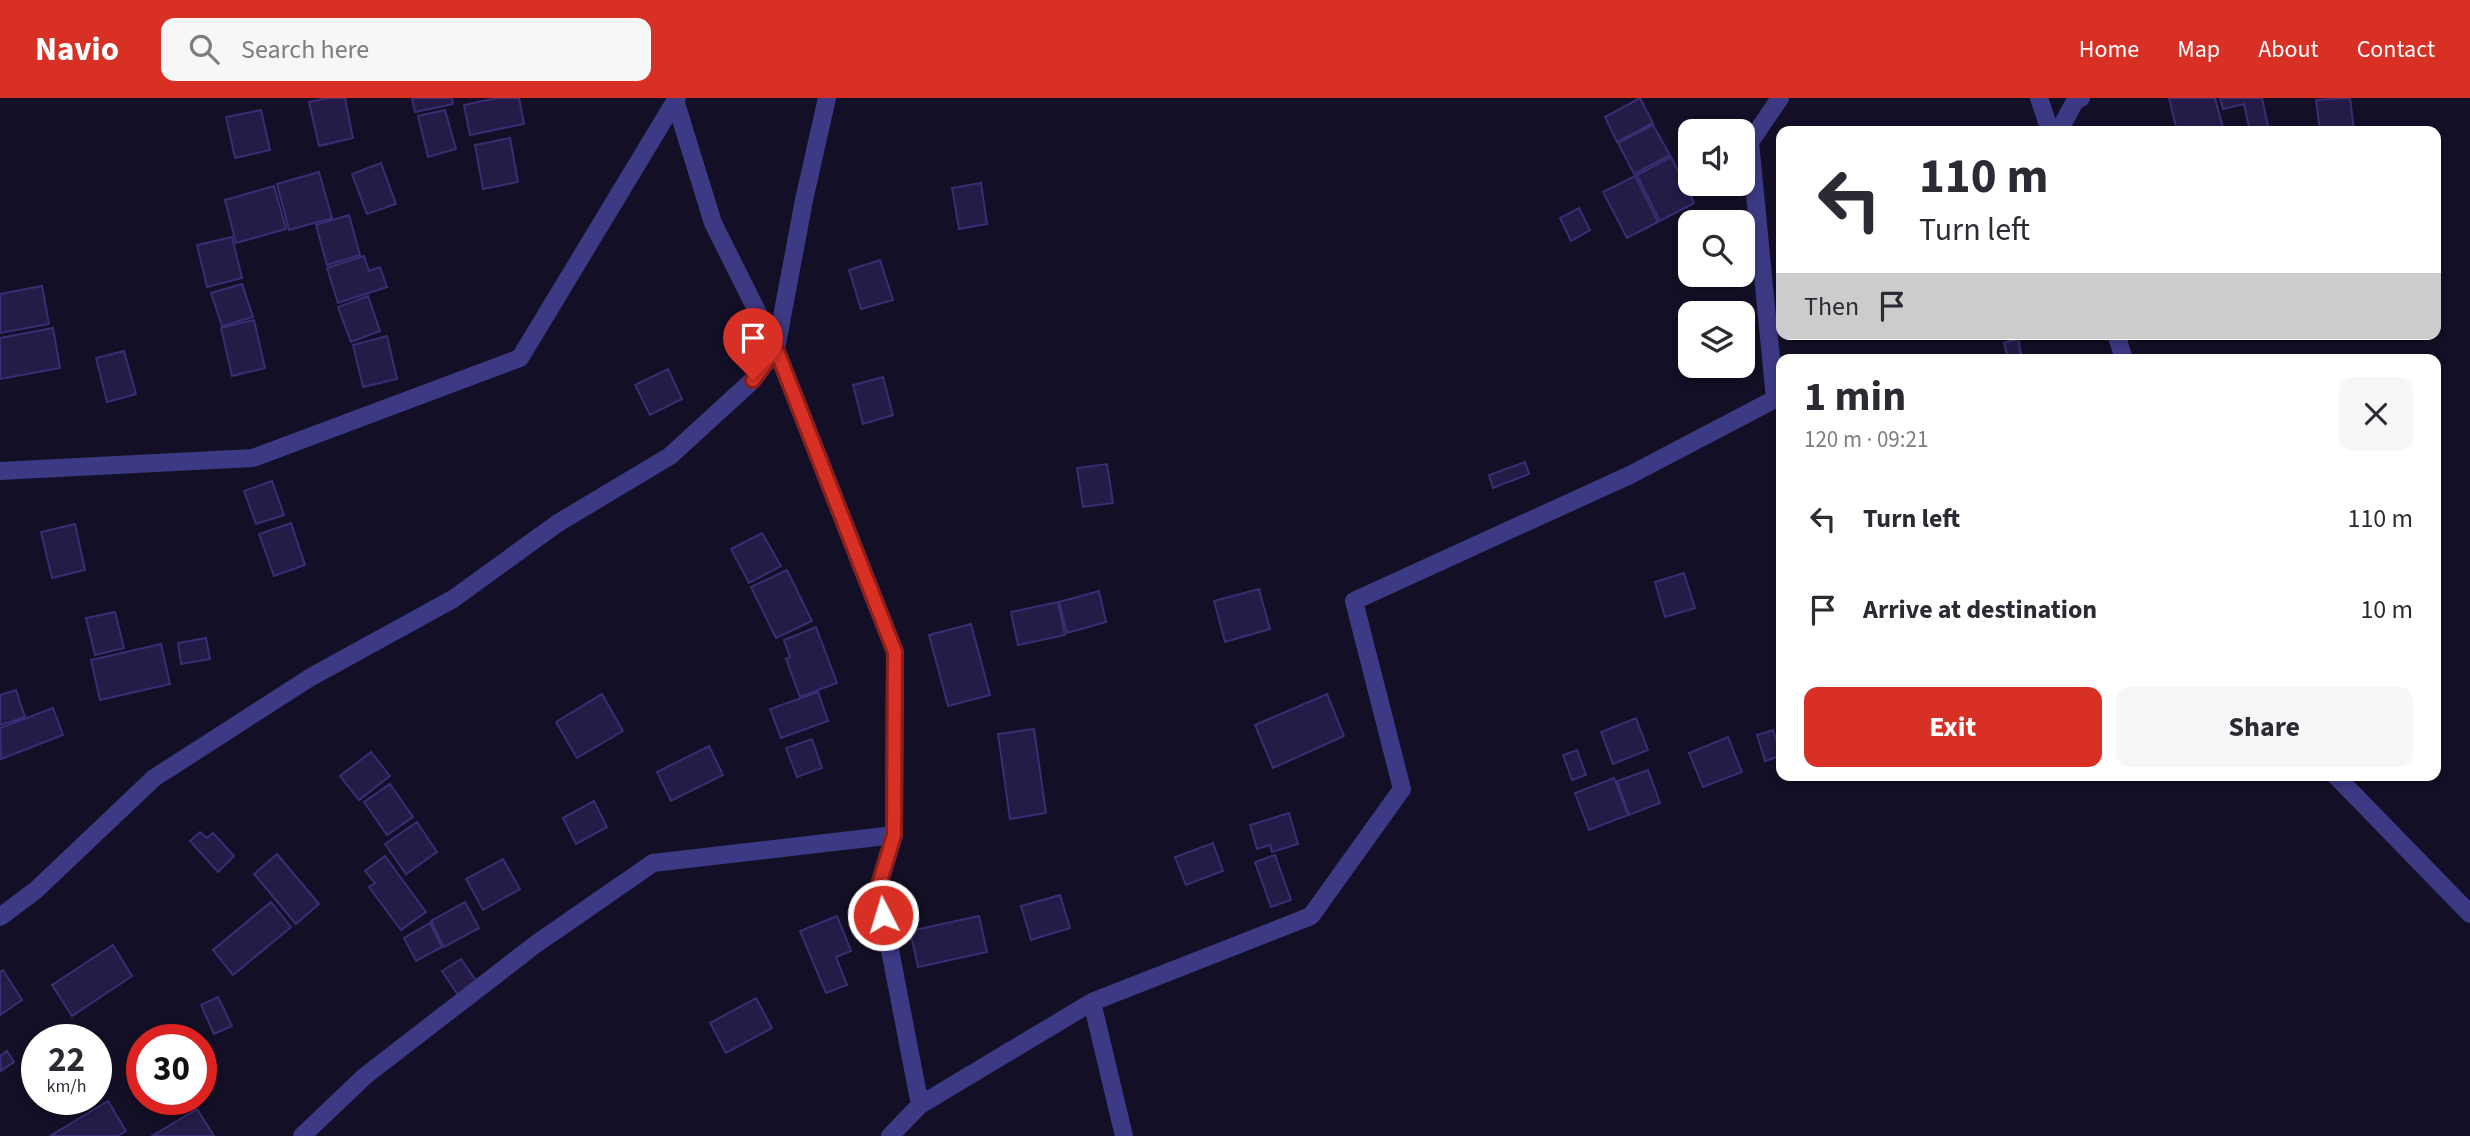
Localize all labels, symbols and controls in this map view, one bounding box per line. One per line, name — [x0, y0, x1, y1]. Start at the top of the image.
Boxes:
search box — [161, 18, 651, 81]
text: Navio — [35, 26, 119, 73]
icon: search — [185, 30, 223, 68]
text: Search here — [241, 31, 369, 68]
text: Home — [2079, 32, 2139, 67]
text: Map — [2177, 32, 2220, 67]
text: About — [2258, 32, 2319, 67]
text: Contact — [2357, 32, 2435, 67]
map controls — [1678, 119, 1755, 378]
button: sound — [1678, 119, 1755, 196]
text: 110 m — [1919, 142, 2048, 212]
icon: left — [1804, 154, 1895, 245]
text: Turn left — [1919, 207, 2030, 253]
button: search — [1678, 210, 1755, 287]
icon: arrive — [1873, 287, 1911, 325]
text: Then — [1804, 288, 1859, 325]
button: layers — [1678, 301, 1755, 378]
pin — [723, 308, 783, 380]
icon: arrive — [734, 319, 772, 357]
text: 1 min — [1804, 367, 1906, 427]
button: close — [2339, 377, 2413, 451]
text: 120 m · 09:21 — [1804, 423, 1928, 456]
icon: left — [1804, 500, 1842, 538]
text: Turn left — [1863, 500, 1960, 537]
text: 110 m — [2347, 500, 2413, 537]
icon: arrive — [1804, 591, 1842, 629]
text: Arrive at destination — [1863, 591, 2097, 628]
text: 10 m — [2360, 591, 2413, 628]
button: Exit — [1804, 687, 2102, 767]
button: Share — [2116, 687, 2413, 767]
position arrow — [846, 878, 920, 952]
speed limit sign: 30 — [126, 1024, 217, 1115]
text: 22 — [48, 1035, 85, 1085]
text: km/h — [47, 1074, 86, 1099]

